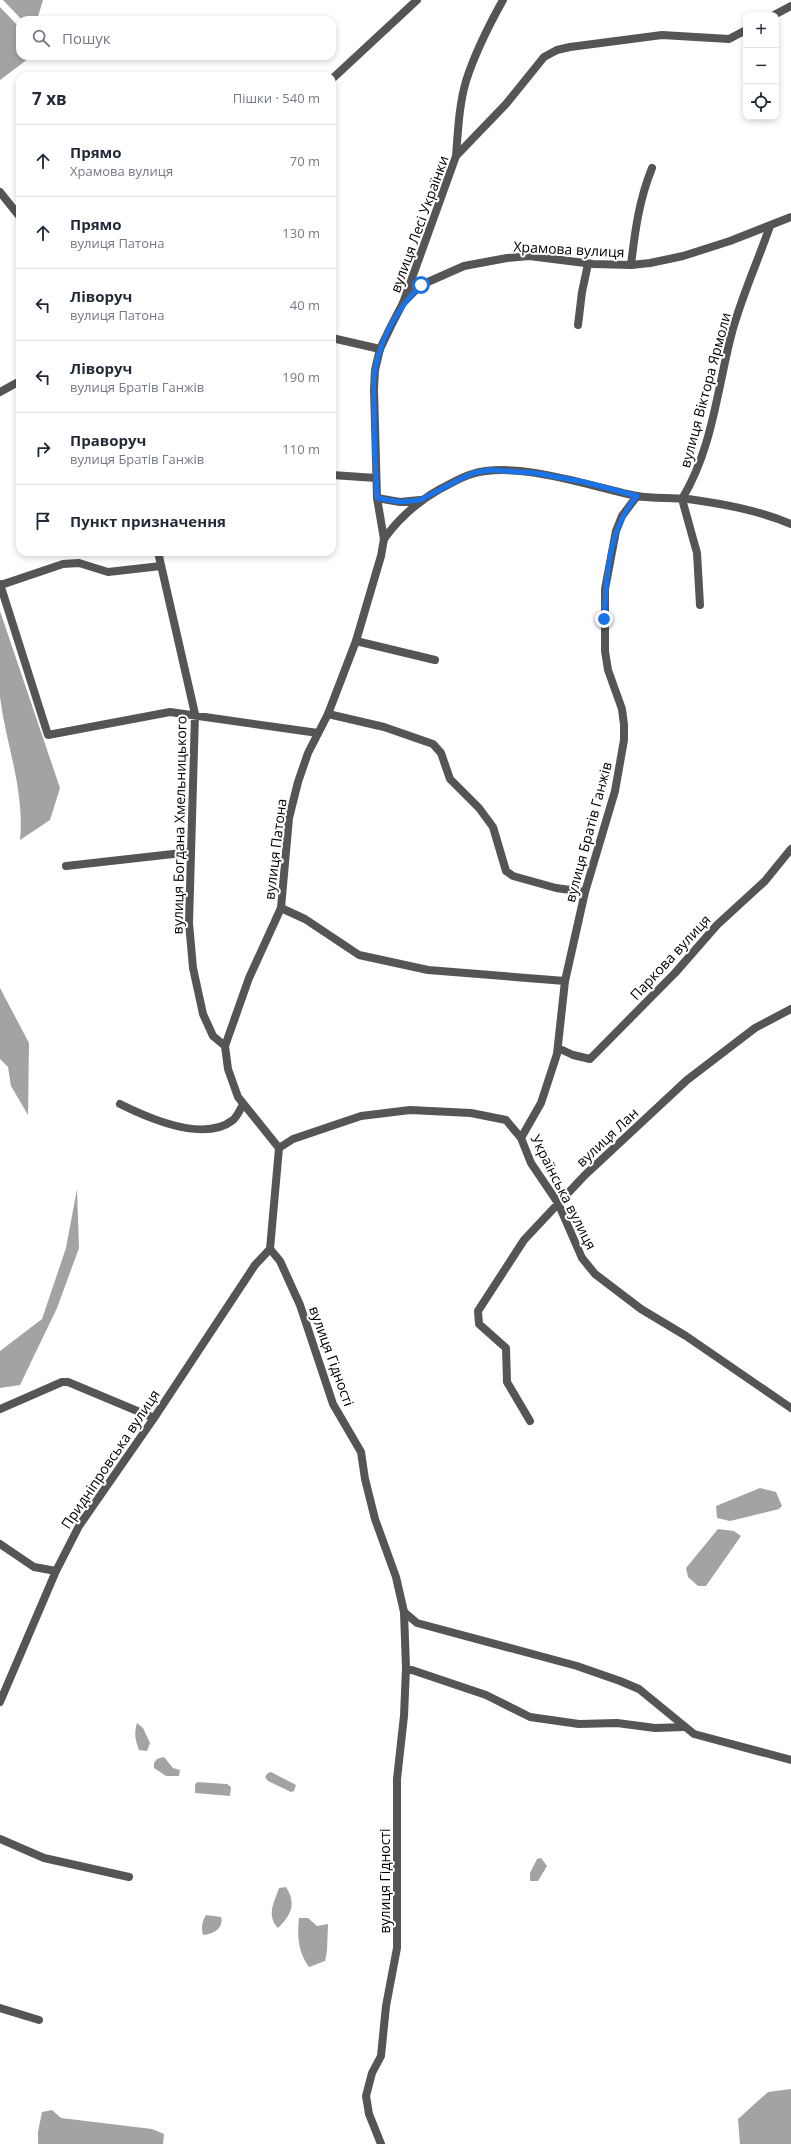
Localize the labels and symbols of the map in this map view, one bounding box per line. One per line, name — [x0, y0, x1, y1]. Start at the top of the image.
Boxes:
street label: вулиця Лесі Українки — [385, 153, 453, 295]
street label: Храмова вулиця — [513, 237, 625, 261]
route start — [412, 276, 430, 294]
street label: вулиця Віктора Ярмоли — [675, 310, 735, 470]
route end — [595, 610, 613, 628]
street label: вулиця Богдана Хмельницького — [168, 716, 190, 934]
street label: вулиця Братів Ганжів — [560, 760, 616, 904]
street label: вулиця Патона — [259, 797, 291, 901]
street label: Паркова вулиця — [625, 910, 715, 1004]
street label: вулиця Лан — [572, 1103, 642, 1171]
street label: Українська вулиця — [527, 1131, 601, 1253]
street label: вулиця Гідності — [305, 1303, 359, 1409]
street label: Придніпровська вулиця — [56, 1386, 164, 1532]
street label: вулиця Гідності — [375, 1828, 394, 1934]

